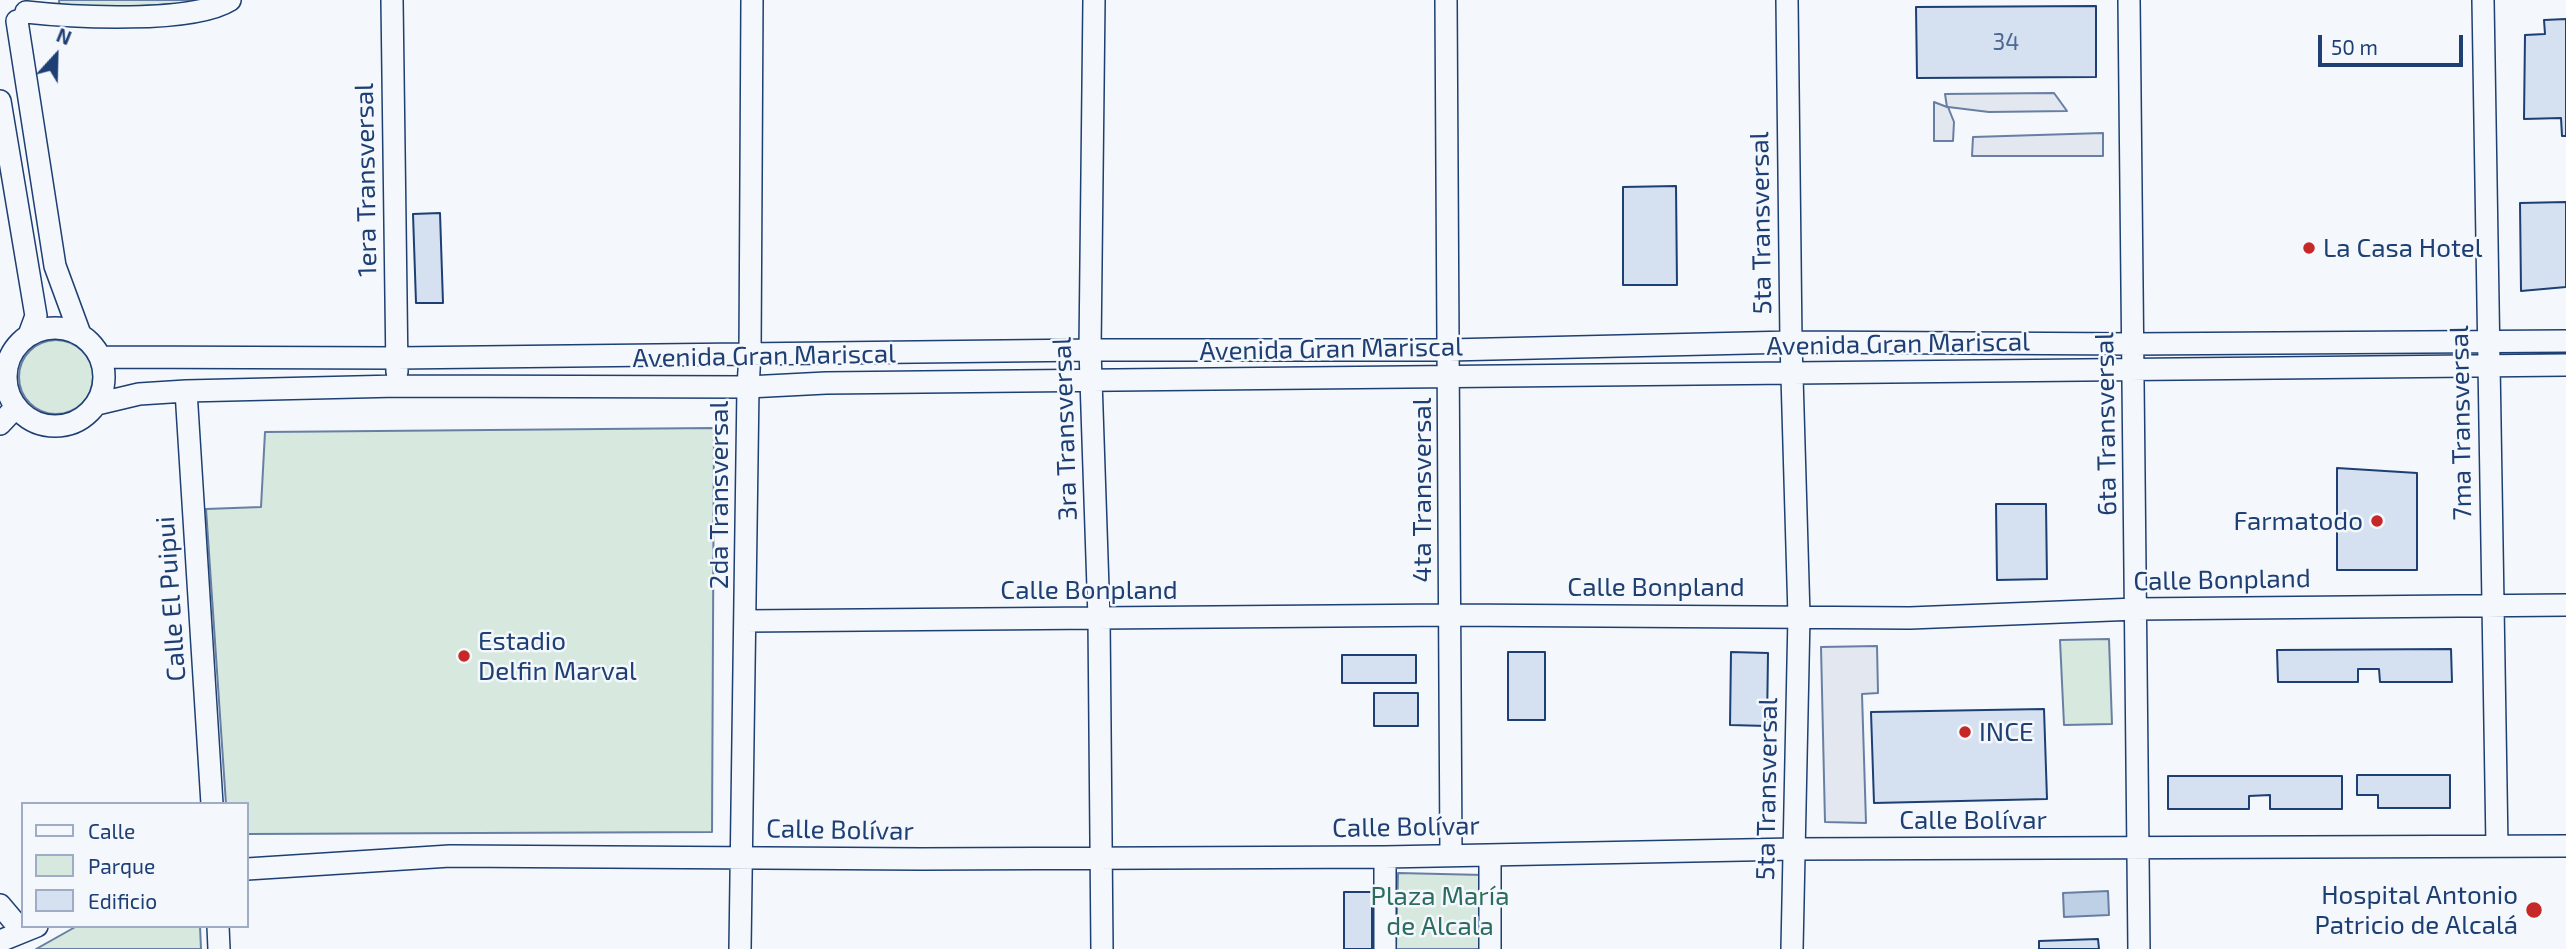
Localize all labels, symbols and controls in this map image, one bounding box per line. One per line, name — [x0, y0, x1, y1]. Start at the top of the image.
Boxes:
north arrow — [21, 21, 91, 91]
scale bar — [2321, 21, 2466, 65]
text: N — [53, 23, 75, 49]
house number: 34 — [1993, 28, 2019, 56]
text: 50 m — [2331, 34, 2378, 59]
street label: 1era Transversal — [349, 83, 383, 277]
street label: 5ta Transversal — [1744, 131, 1778, 315]
place label: La Casa Hotel — [2323, 232, 2483, 264]
marker: La Casa Hotel — [2301, 240, 2317, 256]
street label: 7ma Transversal — [2444, 325, 2478, 521]
street label: Avenida Gran Mariscal — [1766, 326, 2030, 362]
street label: Avenida Gran Mariscal — [1199, 331, 1463, 367]
street label: 6ta Transversal — [2089, 332, 2123, 516]
street label: 3ra Transversal — [1046, 337, 1084, 521]
street label: Avenida Gran Mariscal — [632, 338, 896, 374]
street label: 4ta Transversal — [1406, 398, 1438, 582]
street label: 2da Transversal — [703, 401, 735, 589]
place label: Farmatodo — [2233, 505, 2363, 537]
marker: Farmatodo — [2369, 513, 2385, 529]
street label: Calle El Puipui — [150, 515, 192, 683]
street label: Calle Bonpland — [2133, 563, 2311, 597]
street label: Calle Bonpland — [1567, 571, 1745, 603]
street label: Calle Bonpland — [1000, 574, 1178, 606]
place label: Estadio Delfin Marval — [478, 625, 637, 686]
marker: Estadio Delfin Marval — [456, 648, 472, 664]
street label: 5ta Transversal — [1750, 697, 1784, 881]
place label: INCE — [1979, 716, 2034, 748]
marker: INCE — [1957, 724, 1973, 740]
legend — [21, 802, 248, 928]
street label: Calle Bolívar — [1899, 804, 2047, 836]
street label: Calle Bolívar — [1332, 810, 1480, 844]
street label: Calle Bolívar — [766, 813, 914, 847]
text: Calle — [88, 818, 135, 843]
text: Parque — [88, 853, 155, 878]
place label: Hospital Antonio Patricio de Alcalá — [2314, 879, 2518, 940]
park label: Plaza María de Alcala — [1371, 880, 1509, 942]
text: Edificio — [88, 888, 157, 913]
marker: Hospital Antonio Patricio de Alcalá — [2524, 900, 2544, 920]

